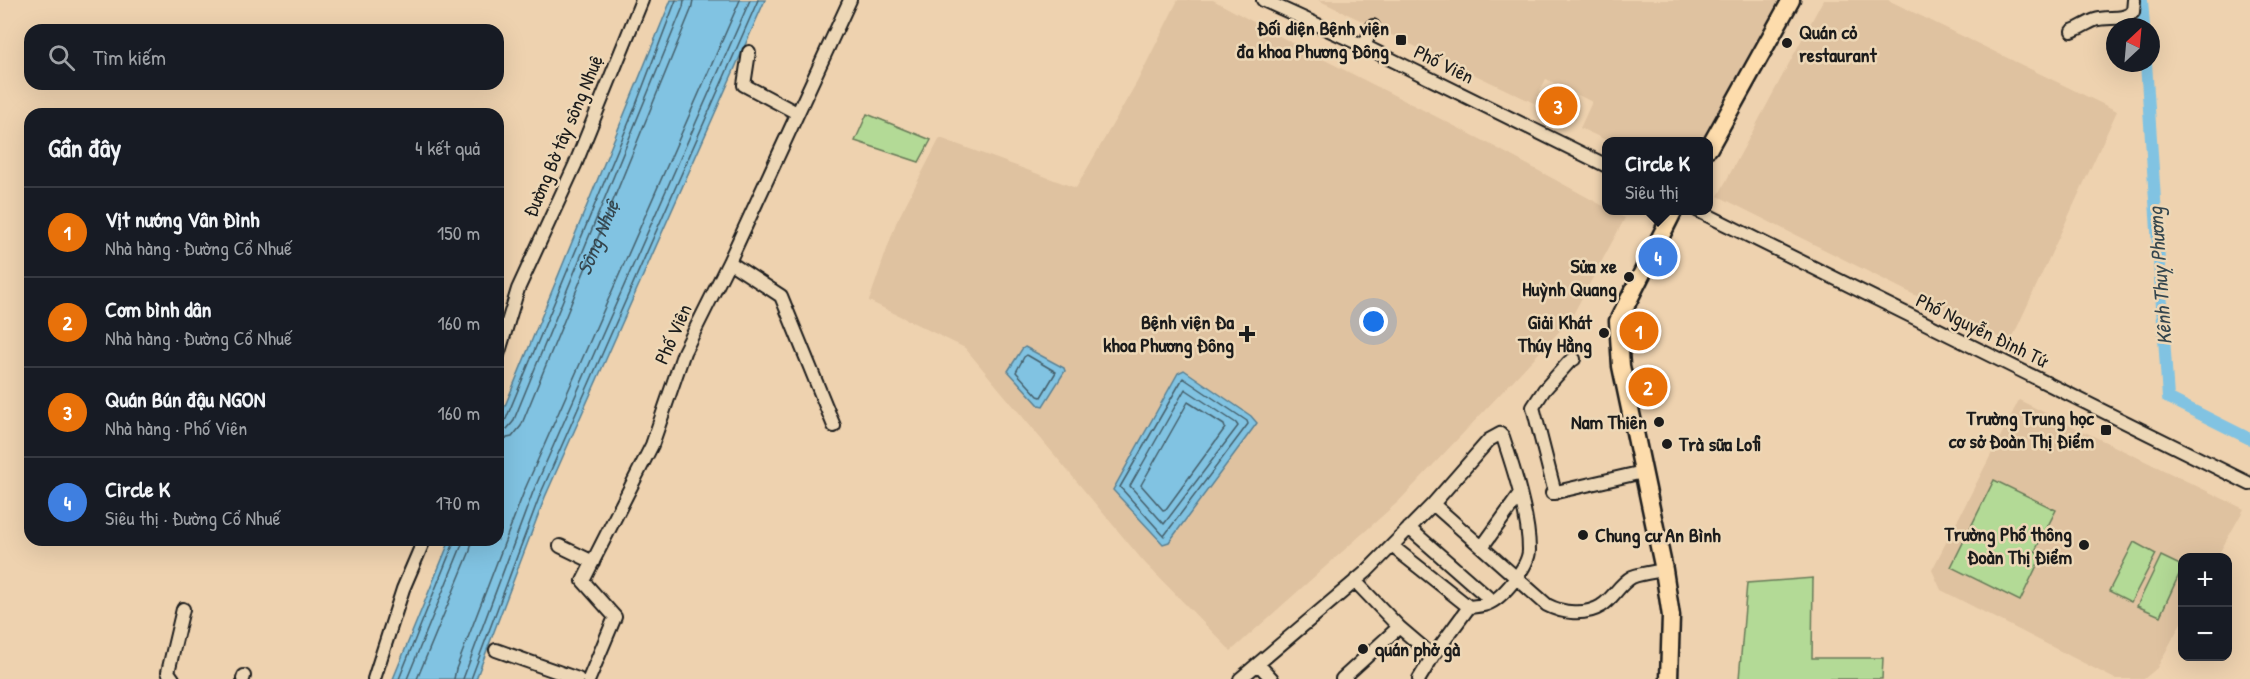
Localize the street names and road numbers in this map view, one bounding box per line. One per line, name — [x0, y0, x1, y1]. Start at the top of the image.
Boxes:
street label: Phố Viên — [1410, 38, 1479, 90]
street label: Đường Bờ tây sông Nhuệ — [516, 51, 609, 221]
street label: Phố Nguyễn Đình Tứ — [1912, 286, 2054, 374]
street label: Phố Viên — [647, 299, 698, 368]

